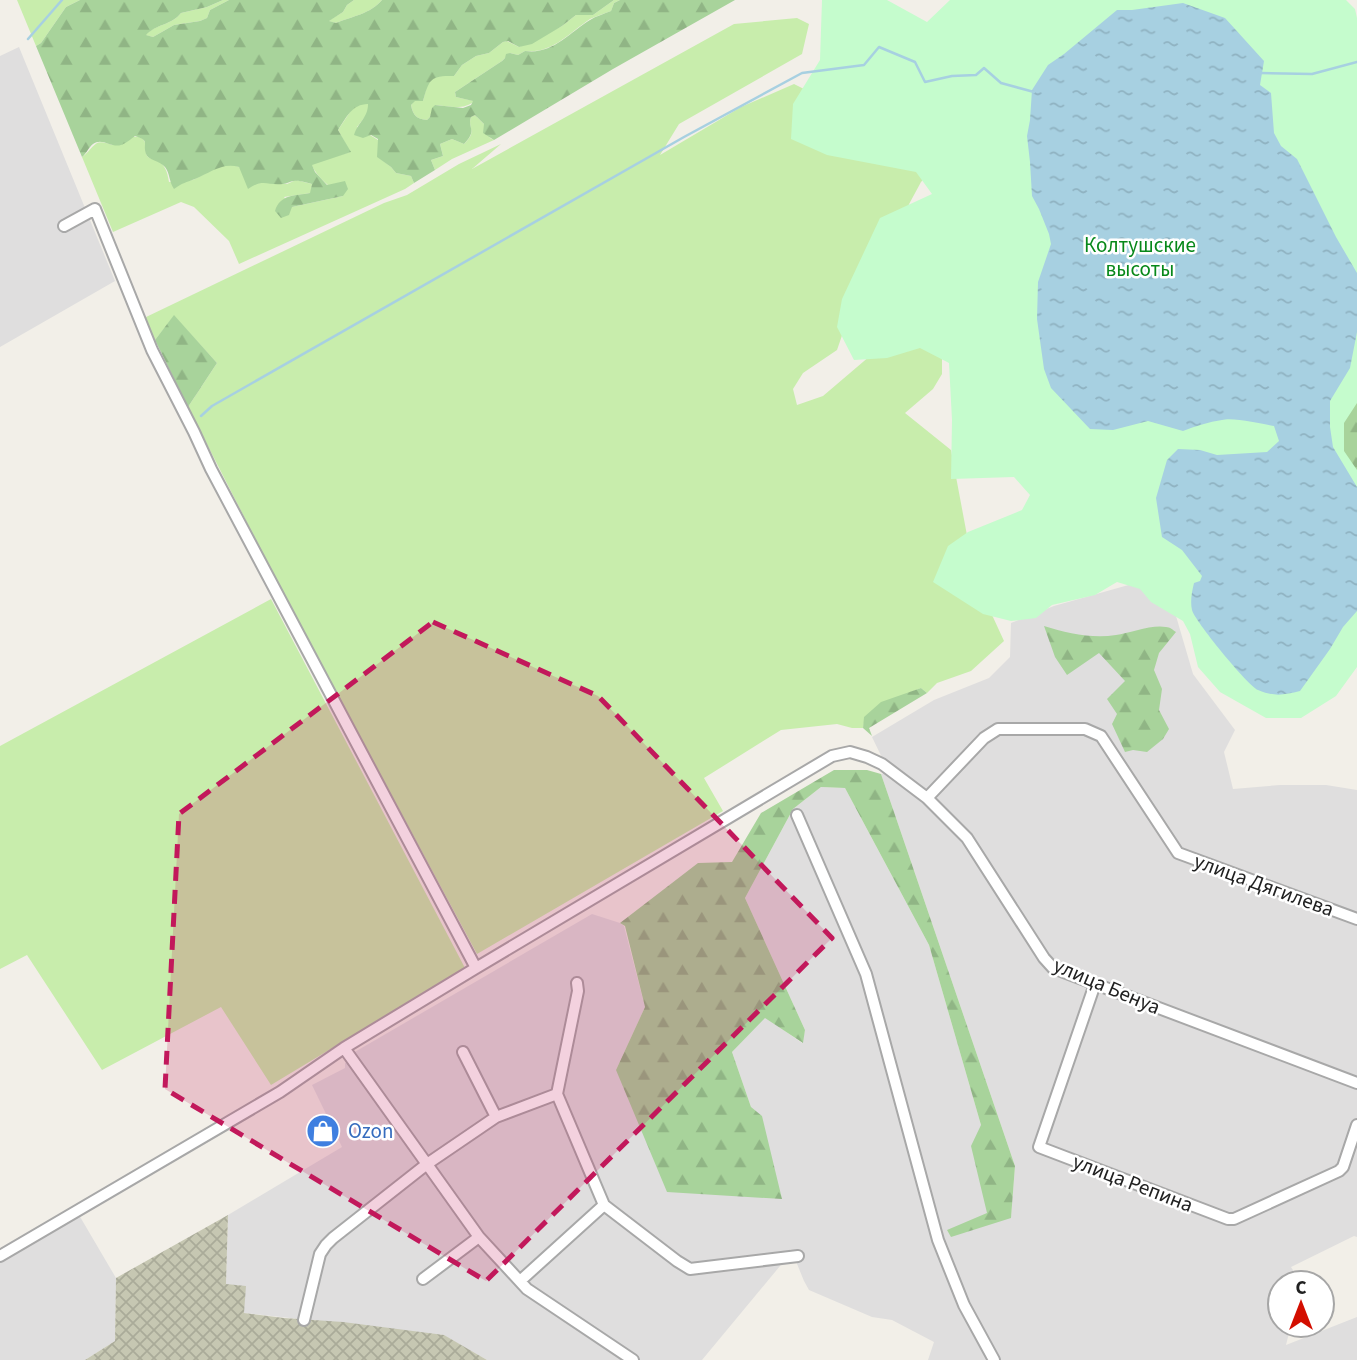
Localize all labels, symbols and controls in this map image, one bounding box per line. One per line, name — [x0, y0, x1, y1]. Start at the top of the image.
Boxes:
park label: Колтушские высоты — [1084, 230, 1196, 284]
street label: улица Дягилева — [1190, 846, 1338, 924]
street label: улица Бенуа — [1049, 950, 1165, 1022]
shop icon: Ozon — [304, 1112, 342, 1150]
place label: Ozon — [348, 1116, 393, 1146]
street label: улица Репина — [1068, 1146, 1198, 1220]
north arrow — [1266, 1269, 1336, 1339]
text: С — [1295, 1275, 1307, 1302]

